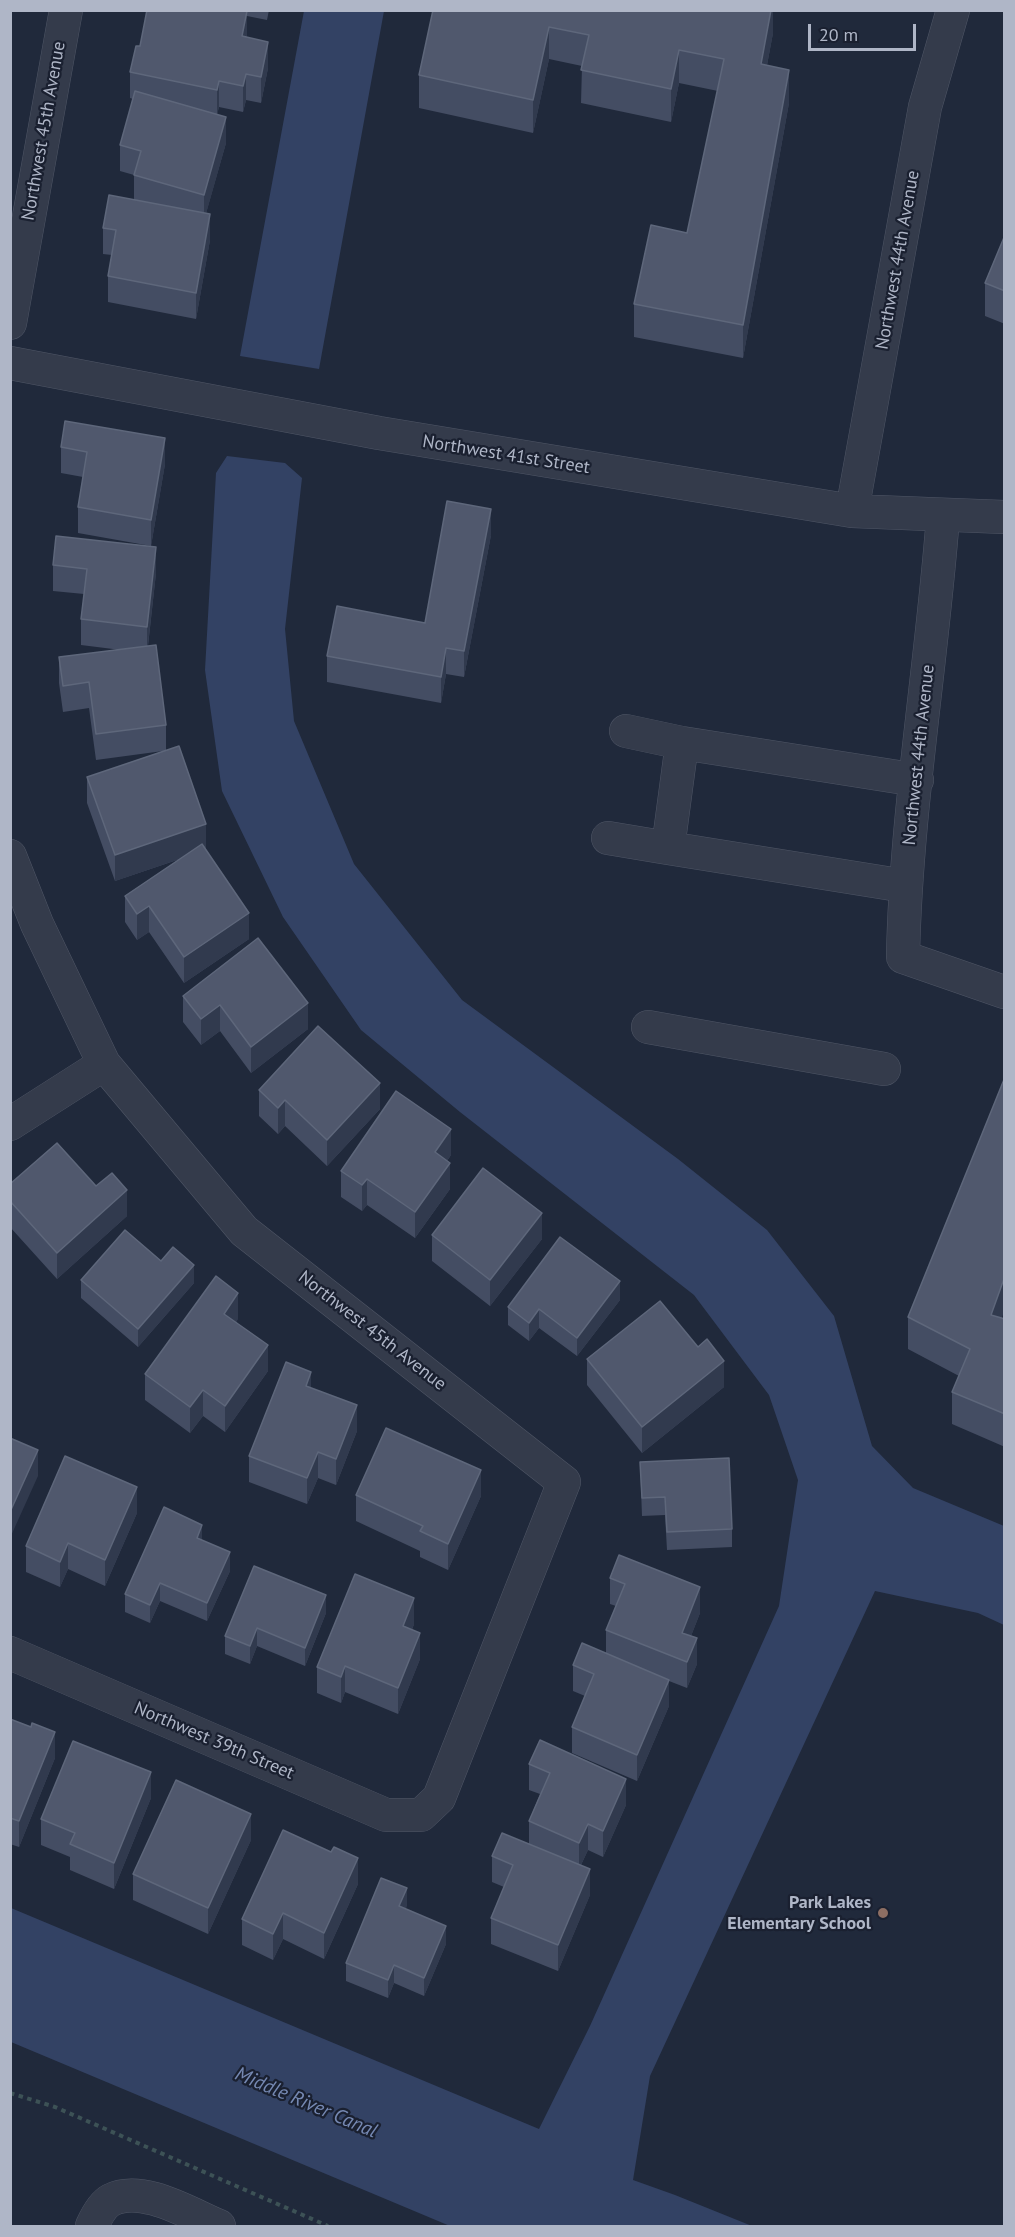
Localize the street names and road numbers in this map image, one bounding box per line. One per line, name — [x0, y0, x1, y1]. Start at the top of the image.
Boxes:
street label: Northwest 45th Avenue — [18, 40, 70, 222]
street label: Northwest 44th Avenue — [872, 169, 924, 351]
street label: Northwest 41st Street — [421, 431, 591, 479]
street label: Northwest 44th Avenue — [899, 664, 939, 846]
street label: Northwest 45th Avenue — [294, 1267, 450, 1395]
street label: Northwest 39th Street — [131, 1698, 297, 1784]

